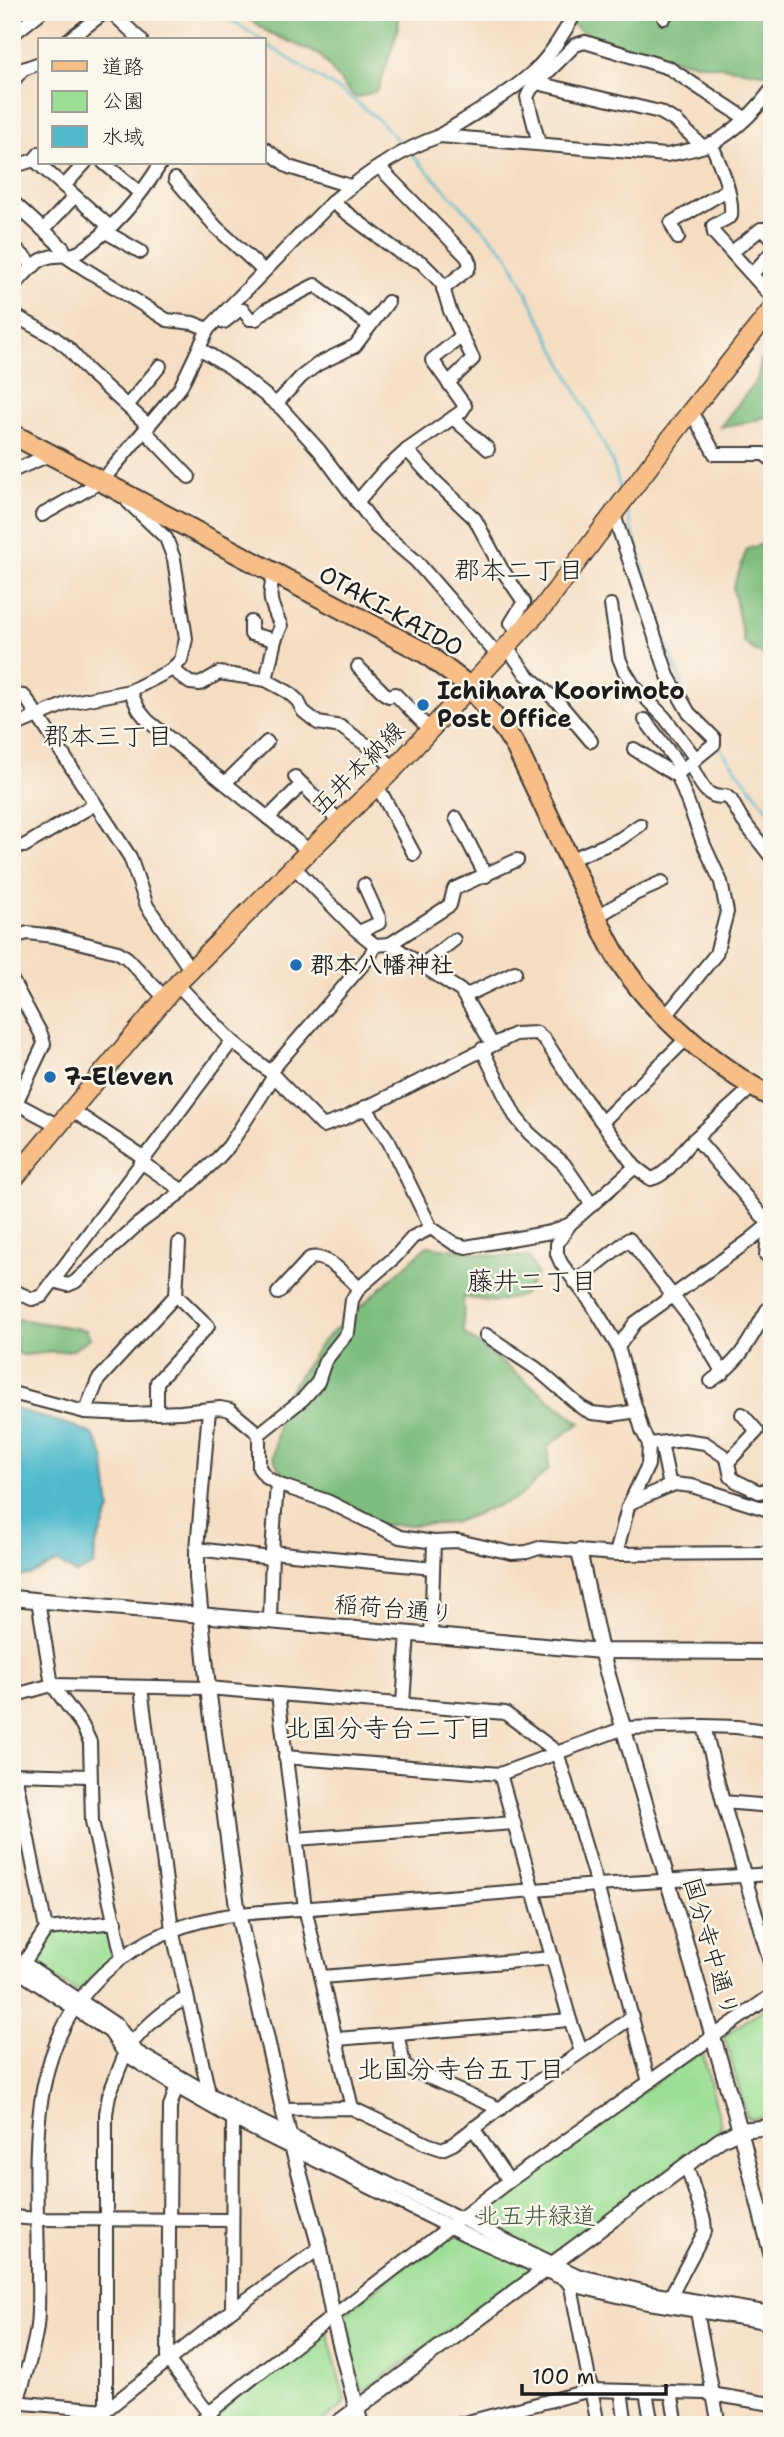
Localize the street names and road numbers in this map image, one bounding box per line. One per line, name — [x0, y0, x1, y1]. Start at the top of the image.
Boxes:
street label: OTAKI-KAIDO — [313, 558, 469, 664]
street label: 五井本納線 — [304, 714, 412, 822]
street label: 稲荷台通り — [333, 1588, 455, 1630]
street label: 国分寺中通り — [676, 1873, 746, 2021]

